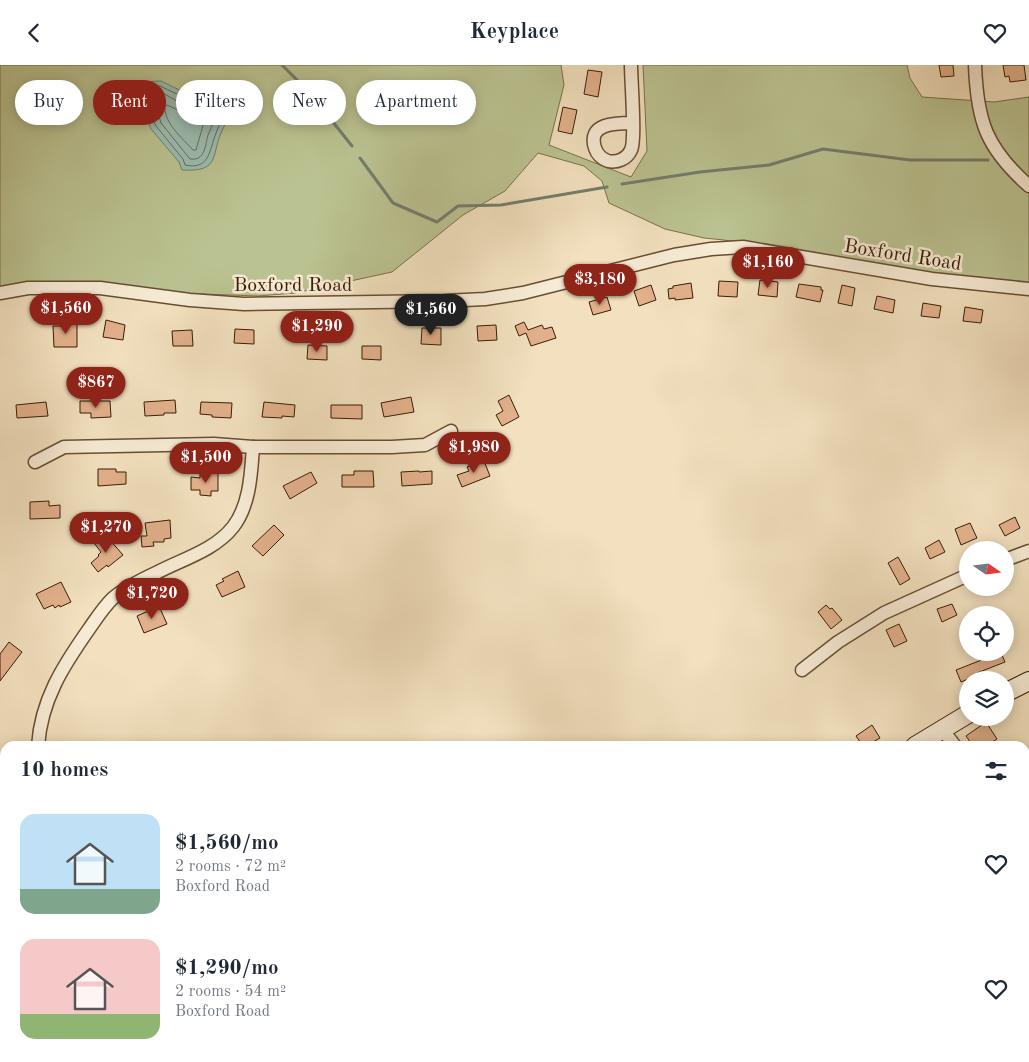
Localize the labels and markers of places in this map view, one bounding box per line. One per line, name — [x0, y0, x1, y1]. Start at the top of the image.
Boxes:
pin: $1,160 — [727, 247, 809, 289]
pin: $3,180 — [559, 263, 641, 306]
pin: $1,560 — [25, 293, 107, 335]
pin: $1,560 — [390, 293, 472, 336]
pin: $1,290 — [276, 311, 358, 353]
pin: $867 — [66, 367, 126, 409]
pin: $1,980 — [433, 431, 515, 474]
pin: $1,500 — [165, 441, 247, 484]
pin: $1,270 — [65, 511, 147, 554]
pin: $1,720 — [111, 577, 193, 620]

